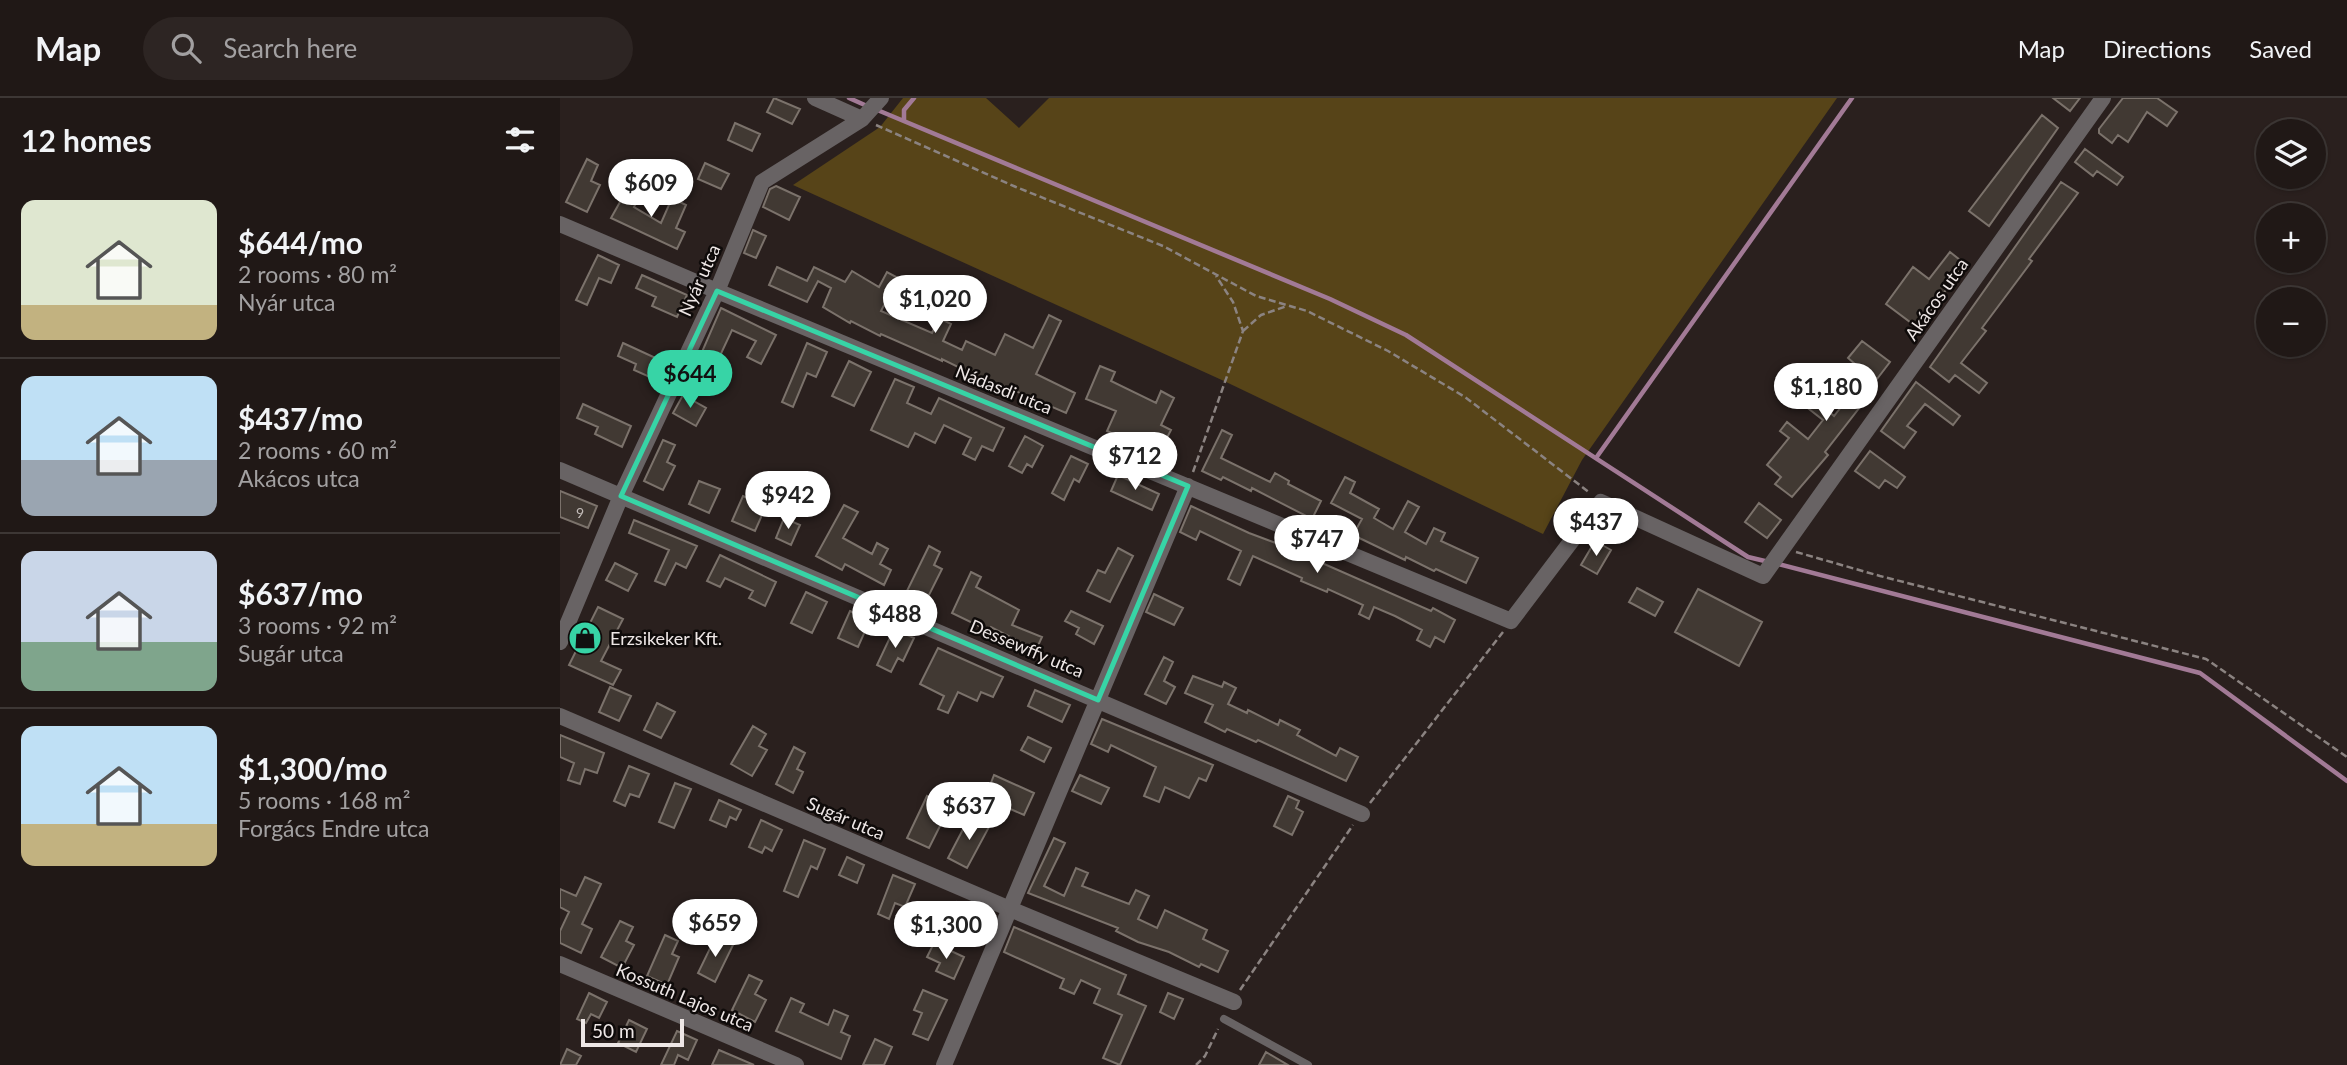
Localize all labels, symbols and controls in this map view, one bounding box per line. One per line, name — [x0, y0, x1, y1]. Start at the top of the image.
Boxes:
search box — [143, 17, 633, 80]
text: Map — [35, 28, 101, 68]
icon: search — [167, 29, 205, 67]
text: Search here — [223, 32, 357, 64]
text: Map — [2018, 34, 2065, 63]
text: Directions — [2103, 34, 2211, 63]
text: Saved — [2249, 34, 2312, 63]
map controls — [2256, 119, 2326, 357]
button: layers — [2256, 119, 2326, 189]
icon: filters — [501, 121, 539, 159]
text: 12 homes — [21, 122, 152, 158]
pin: $609 — [610, 159, 692, 219]
text: $609 — [624, 168, 678, 196]
button: + — [2256, 203, 2326, 273]
text: $644/mo — [238, 224, 363, 260]
icon: home — [77, 228, 161, 312]
street label: Nyár utca — [673, 241, 725, 319]
street label: Akácos utca — [1900, 254, 1972, 344]
text: 2 rooms · 80 m² — [238, 260, 397, 288]
pin: $1,020 — [878, 275, 992, 335]
text: $1,020 — [899, 284, 971, 312]
button: − — [2256, 287, 2326, 357]
text: Nyár utca — [238, 288, 336, 316]
pin: $644 — [649, 350, 731, 410]
text: $644 — [663, 359, 717, 387]
street label: Nádasdi utca — [952, 360, 1056, 418]
pin: $1,180 — [1769, 364, 1883, 423]
text: $1,180 — [1790, 372, 1862, 400]
text: $437/mo — [238, 400, 363, 436]
icon: home — [77, 404, 161, 488]
pin: $712 — [1094, 432, 1176, 492]
text: 2 rooms · 60 m² — [238, 436, 397, 464]
text: $712 — [1108, 441, 1162, 469]
text: Akácos utca — [238, 464, 360, 492]
pin: $942 — [747, 472, 829, 531]
text: $942 — [761, 480, 815, 508]
pin: $437 — [1555, 498, 1637, 558]
house number: 9 — [576, 504, 584, 521]
text: $437 — [1569, 507, 1623, 535]
pin: $747 — [1276, 516, 1358, 575]
text: $747 — [1290, 524, 1344, 552]
text: $637/mo — [238, 575, 363, 611]
icon: home — [77, 579, 161, 663]
pin: $488 — [854, 590, 936, 650]
text: $488 — [868, 599, 922, 627]
text: 3 rooms · 92 m² — [238, 611, 397, 639]
street label: Dessewffy utca — [967, 614, 1087, 682]
shop icon: Erzsikeker Kft. — [566, 619, 604, 657]
place label: Erzsikeker Kft. — [610, 627, 722, 649]
text: Sugár utca — [238, 639, 344, 667]
text: $1,300/mo — [238, 750, 387, 786]
icon: home — [77, 754, 161, 838]
pin: $637 — [928, 782, 1010, 842]
text: 5 rooms · 168 m² — [238, 786, 410, 814]
text: $637 — [942, 791, 996, 819]
street label: Sugár utca — [804, 792, 888, 844]
text: Forgács Endre utca — [238, 814, 429, 842]
pin: $659 — [674, 900, 756, 959]
pin: $1,300 — [889, 902, 1003, 961]
text: $659 — [688, 908, 742, 936]
text: $1,300 — [910, 910, 982, 938]
street label: Kossuth Lajos utca — [613, 958, 757, 1036]
scale bar — [581, 1016, 684, 1048]
text: 50 m — [592, 1019, 635, 1042]

